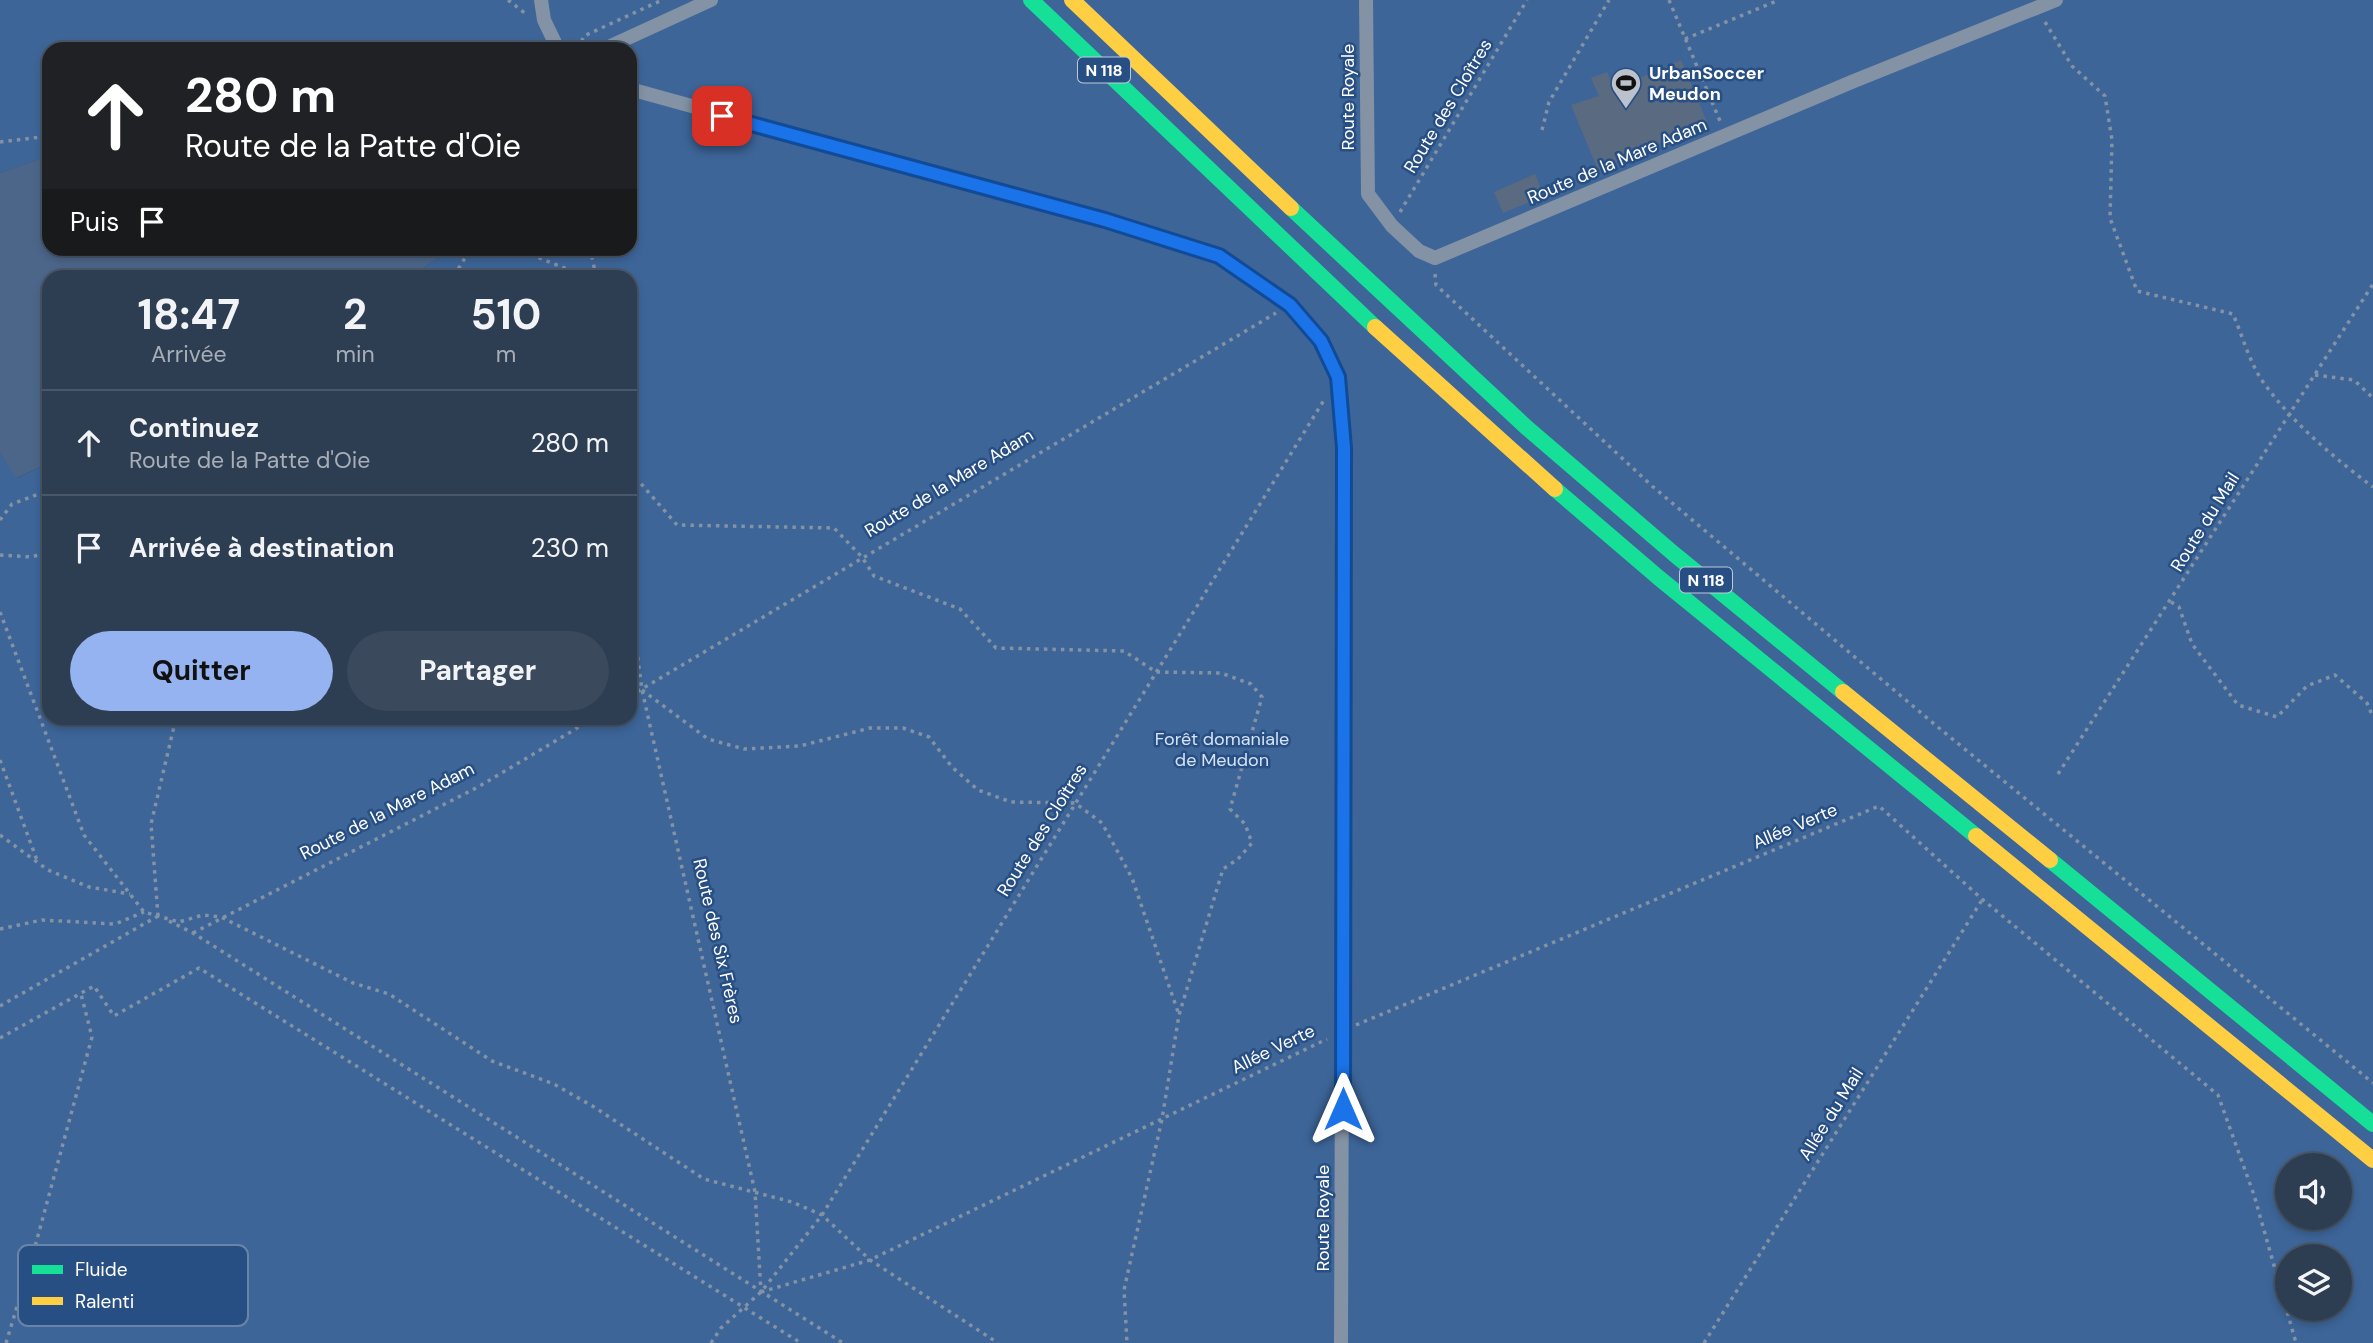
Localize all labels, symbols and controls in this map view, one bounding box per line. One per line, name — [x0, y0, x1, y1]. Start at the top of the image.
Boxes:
street label: Route des Cloîtres — [1398, 34, 1498, 178]
street label: Route Royale — [1336, 44, 1360, 150]
road number: N 118 — [1078, 58, 1130, 82]
place label: UrbanSoccer Meudon — [1649, 61, 1764, 106]
text: 280 m — [185, 63, 336, 127]
sports icon: UrbanSoccer Meudon — [1609, 66, 1643, 110]
icon: ahead — [70, 70, 161, 161]
pin — [692, 86, 752, 146]
icon: arrive — [703, 97, 741, 135]
street label: Route de la Mare Adam — [1524, 112, 1710, 210]
text: Route de la Patte d'Oie — [185, 125, 521, 167]
icon: arrive — [133, 203, 171, 241]
text: Puis — [70, 205, 119, 239]
text: 18:47 — [138, 287, 240, 342]
text: 2 — [343, 287, 367, 342]
text: 510 — [470, 287, 541, 342]
text: Arrivée — [151, 339, 227, 369]
text: min — [336, 339, 375, 369]
text: m — [496, 339, 516, 369]
text: Continuez — [129, 411, 259, 445]
street label: Route de la Mare Adam — [860, 423, 1038, 543]
icon: ahead — [70, 424, 108, 462]
text: 280 m — [531, 426, 609, 460]
text: Route de la Patte d'Oie — [129, 445, 370, 475]
street label: Route du Mail — [2165, 468, 2245, 576]
icon: arrive — [70, 529, 108, 567]
text: Arrivée à destination — [129, 531, 395, 565]
text: 230 m — [531, 531, 609, 565]
road number: N 118 — [1680, 568, 1732, 593]
button: Quitter — [70, 631, 333, 711]
button: Partager — [347, 631, 609, 711]
park label: Forêt domaniale de Meudon — [1155, 727, 1289, 772]
street label: Route de la Mare Adam — [296, 757, 478, 865]
street label: Route des Cloîtres — [991, 759, 1093, 901]
street label: Allée Verte — [1749, 797, 1841, 855]
street label: Route des Six Frères — [687, 856, 749, 1026]
street label: Allée Verte — [1227, 1018, 1319, 1080]
street label: Allée du Mail — [1793, 1063, 1869, 1165]
position arrow — [1306, 1072, 1380, 1146]
map controls — [2275, 1153, 2352, 1321]
button: sound — [2275, 1153, 2352, 1230]
street label: Route Royale — [1311, 1165, 1335, 1271]
button: layers — [2275, 1244, 2352, 1321]
legend — [18, 1245, 248, 1326]
text: Fluide — [75, 1257, 128, 1282]
text: Ralenti — [75, 1289, 134, 1314]

